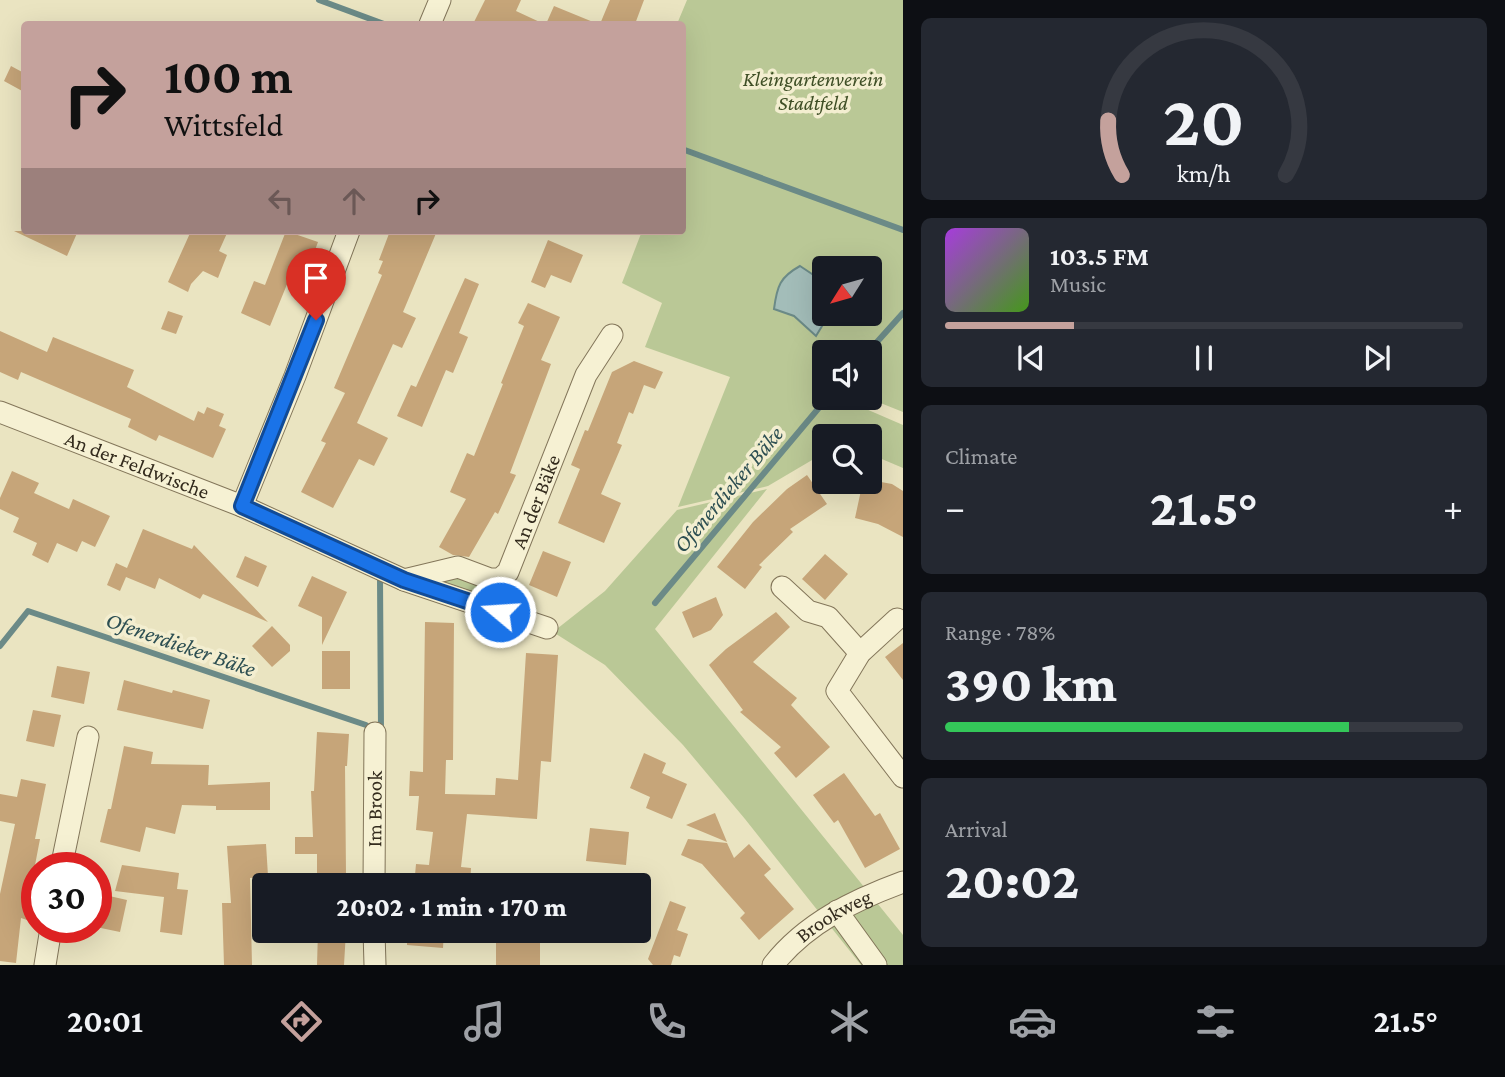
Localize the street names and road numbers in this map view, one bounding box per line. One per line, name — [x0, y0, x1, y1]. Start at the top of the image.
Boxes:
street label: An der Feldwische — [61, 426, 213, 504]
street label: An der Bäke — [506, 451, 565, 552]
street label: Im Brook — [362, 771, 387, 847]
street label: Brookweg — [791, 884, 875, 947]

